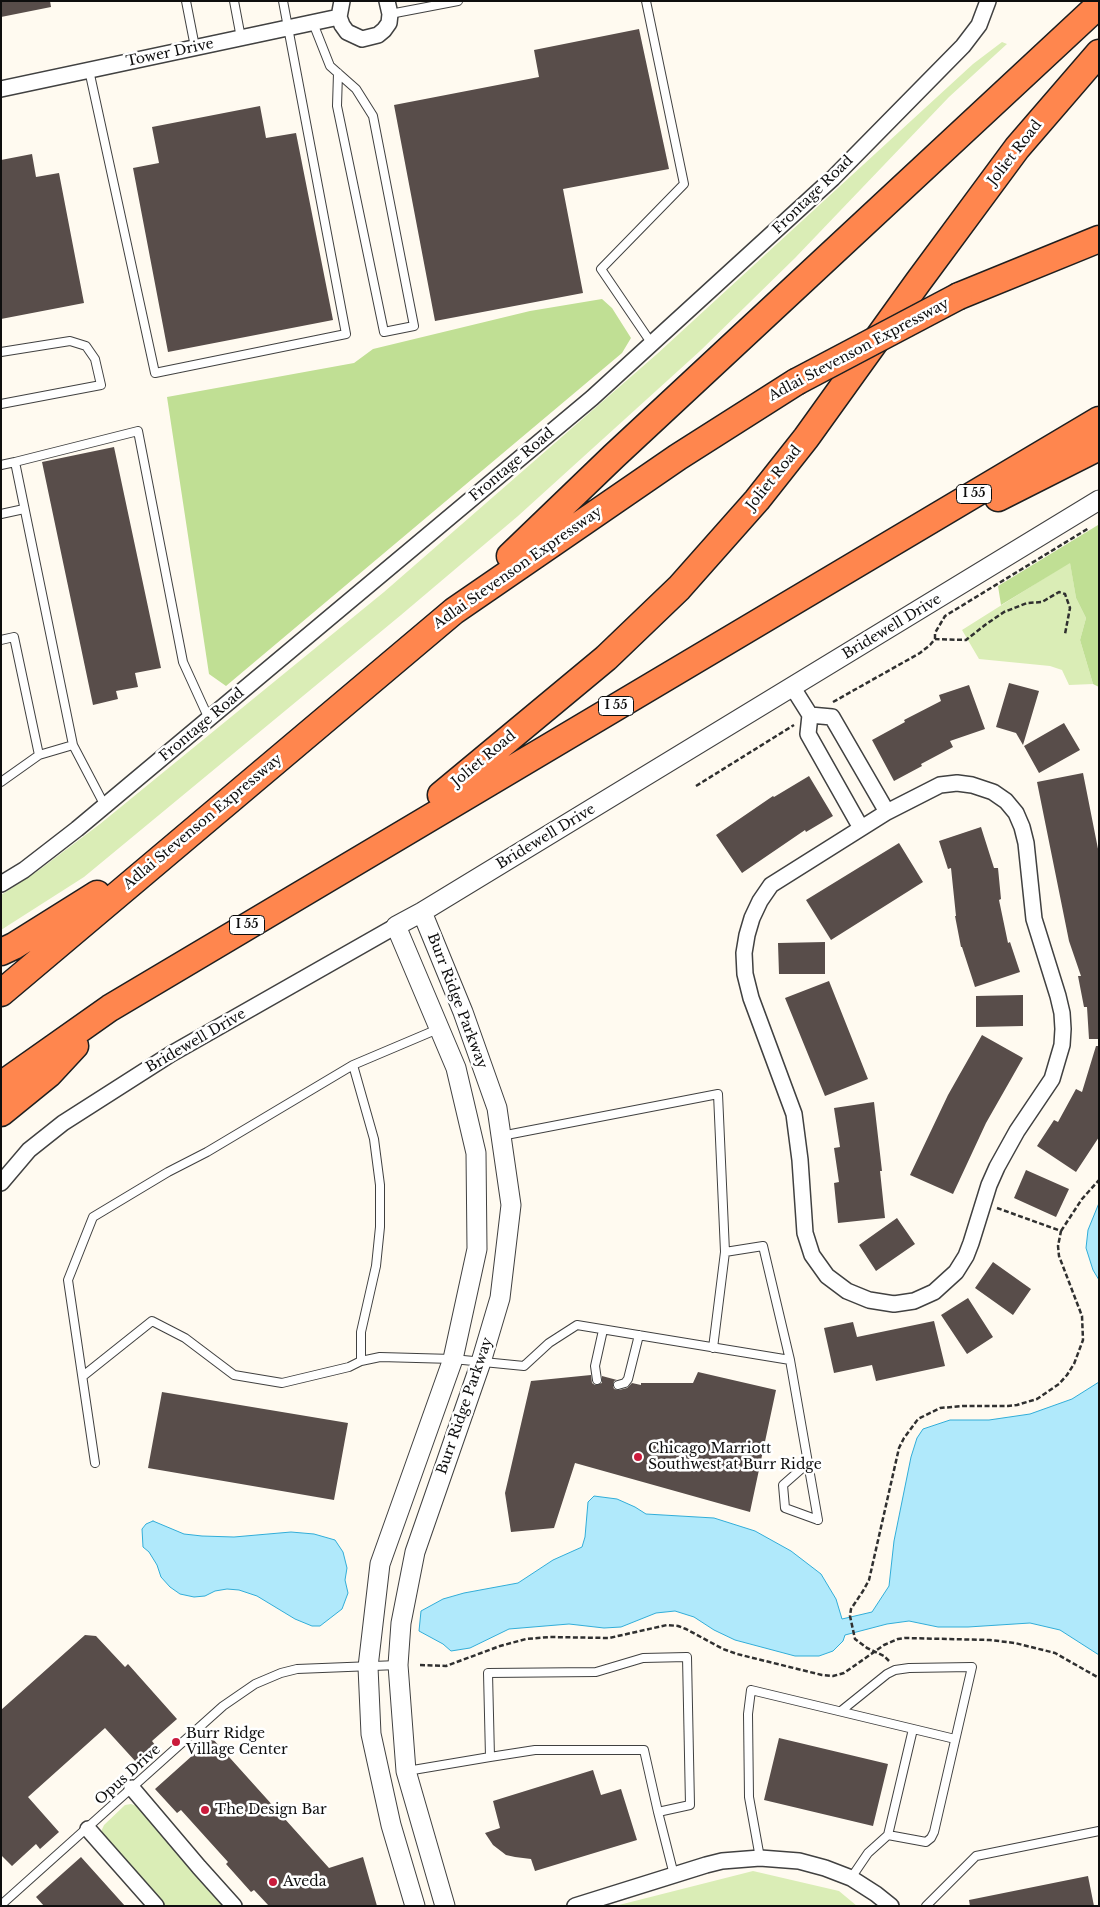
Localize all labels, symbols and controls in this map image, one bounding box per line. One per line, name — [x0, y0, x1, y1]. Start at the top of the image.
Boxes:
street label: Tower Drive — [125, 36, 215, 70]
street label: Joliet Road — [984, 117, 1046, 189]
street label: Frontage Road — [769, 152, 857, 238]
street label: Adlai Stevenson Expressway — [766, 295, 952, 405]
street label: Frontage Road — [466, 425, 558, 505]
street label: Joliet Road — [743, 442, 805, 514]
road number: I 55 — [956, 484, 992, 504]
street label: Adlai Stevenson Expressway — [431, 503, 605, 633]
street label: Bridewell Drive — [840, 591, 944, 663]
street label: Frontage Road — [156, 685, 248, 765]
road number: I 55 — [598, 696, 634, 716]
street label: Joliet Road — [449, 727, 519, 791]
street label: Adlai Stevenson Expressway — [120, 751, 286, 893]
street label: Bridewell Drive — [494, 801, 598, 873]
road number: I 55 — [230, 916, 264, 934]
street label: Burr Ridge Parkway — [423, 931, 491, 1071]
street label: Bridewell Drive — [143, 1006, 249, 1076]
street label: Burr Ridge Parkway — [434, 1335, 496, 1477]
place label: Chicago Marriott Southwest at Burr Ridge — [648, 1441, 822, 1474]
marker: Chicago Marriott Southwest at Burr Ridge — [632, 1451, 644, 1463]
place label: Burr Ridge Village Center — [186, 1726, 288, 1758]
marker: Burr Ridge Village Center — [170, 1736, 182, 1748]
street label: Opus Drive — [92, 1741, 164, 1809]
place label: The Design Bar — [215, 1802, 327, 1818]
marker: The Design Bar — [199, 1804, 211, 1816]
place label: Aveda — [283, 1874, 326, 1890]
marker: Aveda — [267, 1876, 279, 1888]

